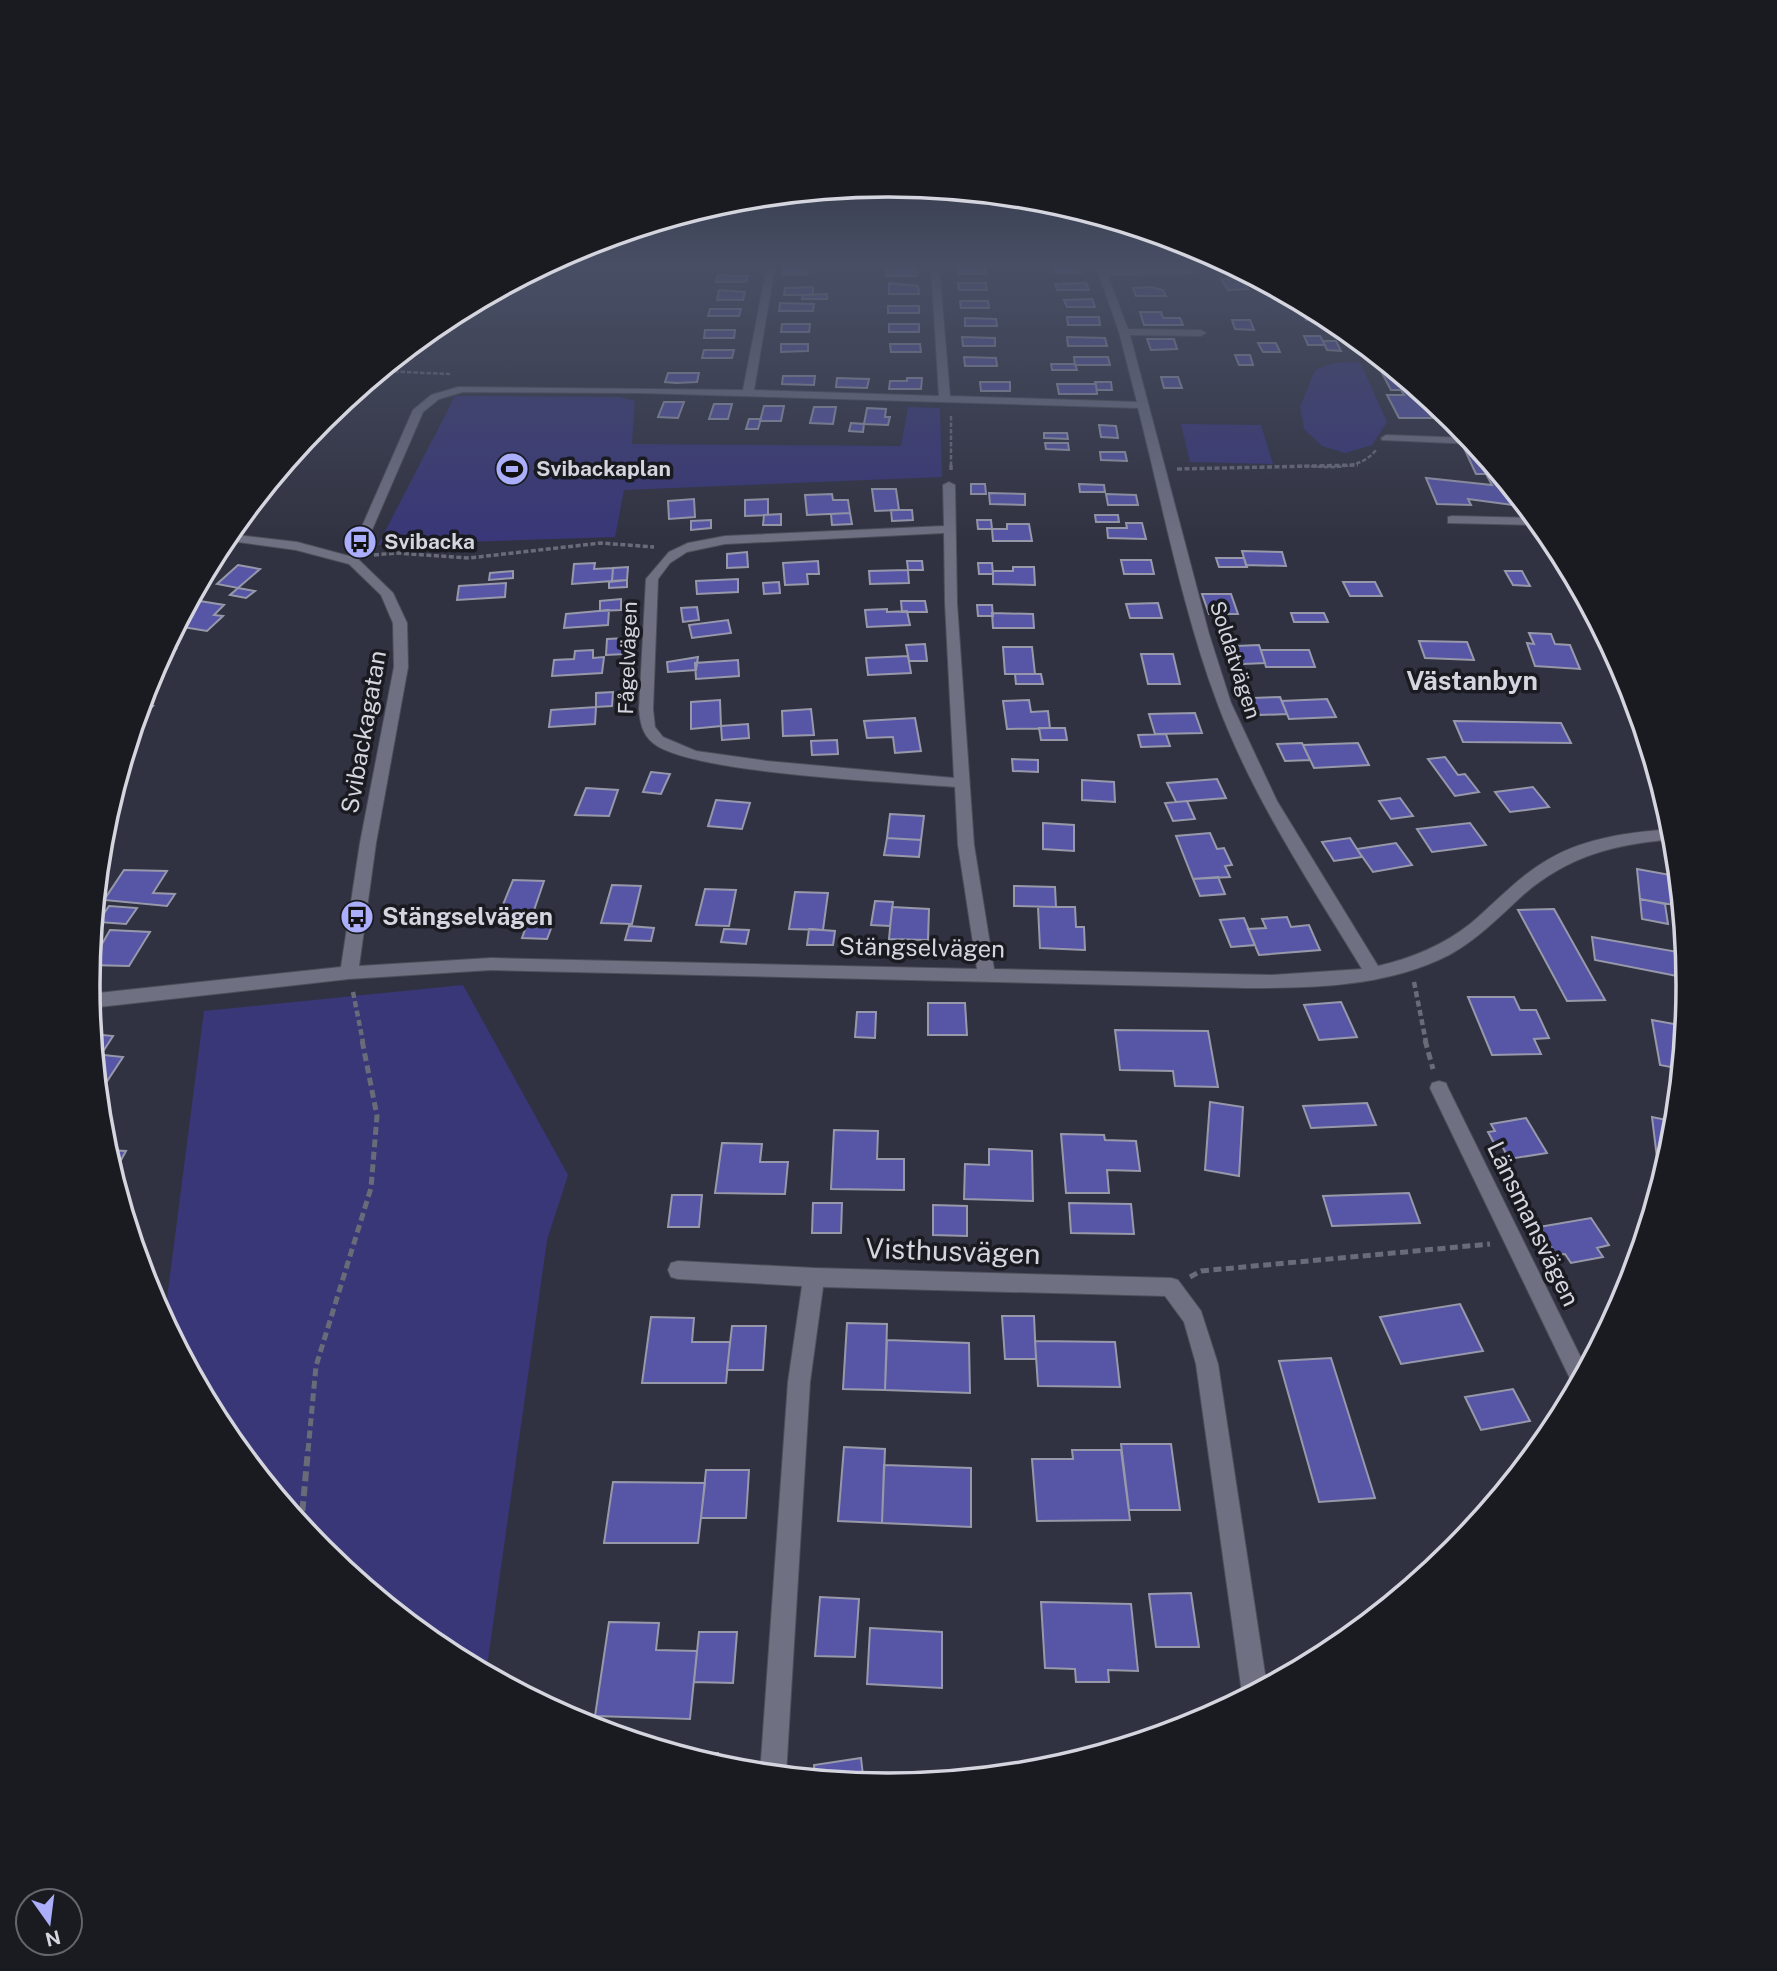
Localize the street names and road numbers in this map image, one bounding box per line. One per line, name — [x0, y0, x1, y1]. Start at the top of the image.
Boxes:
street label: Soldatvägen — [1205, 598, 1266, 722]
street label: Fågelvägen — [613, 601, 642, 715]
street label: Svibackagatan — [335, 648, 391, 815]
street label: Stängselvägen — [839, 932, 1005, 962]
street label: Länsmansvägen — [1482, 1137, 1586, 1310]
street label: Visthusvägen — [865, 1231, 1041, 1270]

